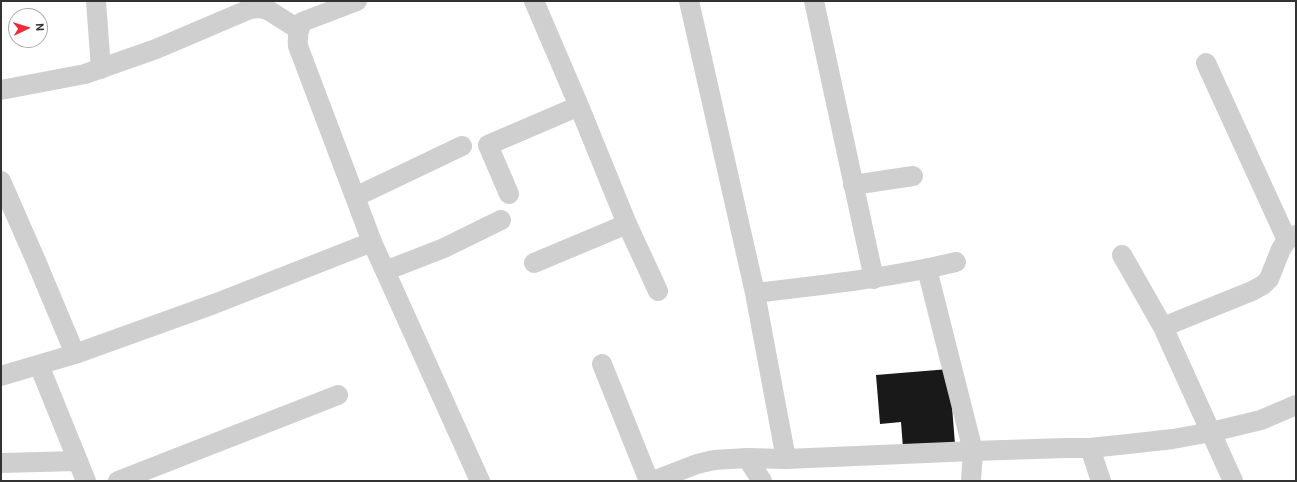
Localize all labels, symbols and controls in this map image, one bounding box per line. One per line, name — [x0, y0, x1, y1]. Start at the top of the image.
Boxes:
north arrow — [8, 8, 48, 48]
text: N — [33, 23, 46, 32]

